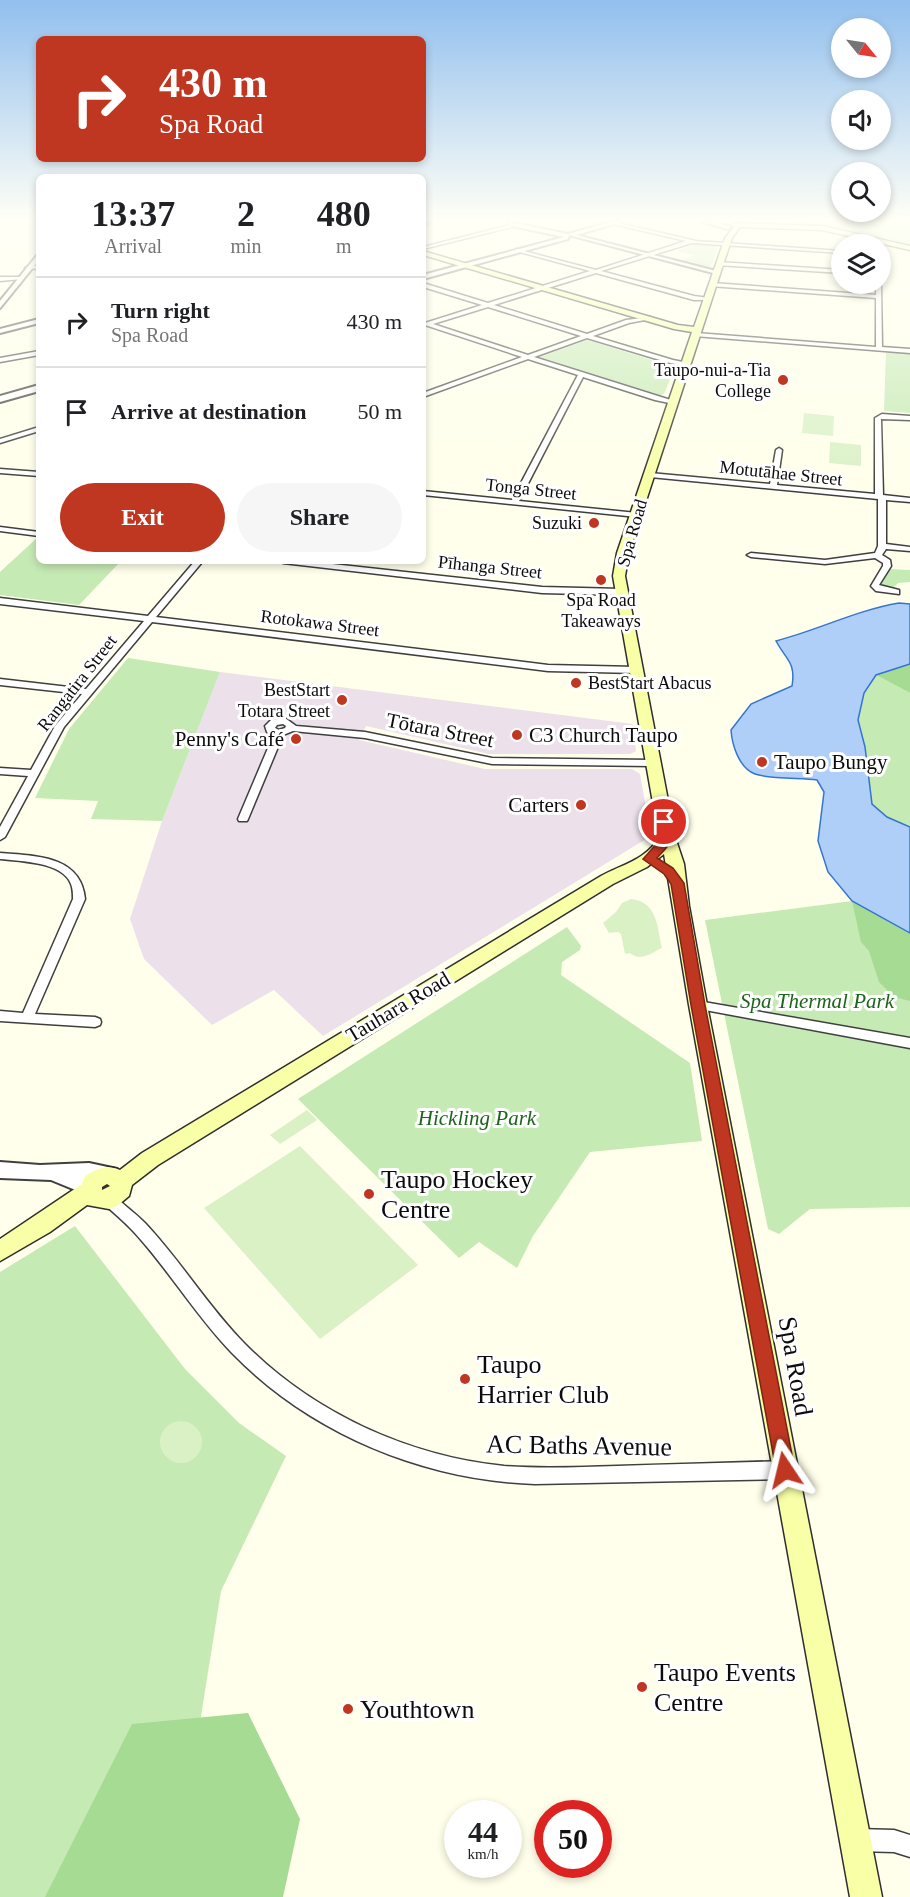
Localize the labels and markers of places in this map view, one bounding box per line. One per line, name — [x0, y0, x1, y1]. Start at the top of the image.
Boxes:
place label: Taupo-nui-a-Tia College — [654, 360, 771, 401]
marker: Taupo-nui-a-Tia College — [776, 373, 790, 387]
place label: Suzuki — [532, 513, 582, 533]
marker: Suzuki — [587, 516, 601, 530]
marker: Spa Road Takeaways — [594, 573, 608, 587]
place label: Spa Road Takeaways — [561, 590, 641, 631]
place label: BestStart Abacus — [588, 673, 712, 693]
marker: BestStart Abacus — [569, 676, 583, 690]
place label: BestStart Totara Street — [238, 680, 330, 721]
marker: BestStart Totara Street — [335, 693, 349, 707]
place label: C3 Church Taupo — [529, 723, 678, 747]
place label: Penny's Café — [175, 727, 284, 751]
marker: C3 Church Taupo — [510, 728, 524, 742]
marker: Penny's Café — [289, 732, 303, 746]
place label: Taupo Bungy — [774, 750, 888, 774]
marker: Taupo Bungy — [755, 755, 769, 769]
place label: Carters — [508, 793, 569, 817]
pin — [638, 796, 689, 847]
marker: Carters — [574, 798, 588, 812]
place label: Taupo Hockey Centre — [381, 1165, 533, 1224]
marker: Taupo Hockey Centre — [362, 1187, 376, 1201]
place label: Taupo Harrier Club — [477, 1350, 609, 1409]
marker: Taupo Harrier Club — [458, 1372, 472, 1386]
place label: Taupo Events Centre — [654, 1658, 796, 1717]
marker: Taupo Events Centre — [635, 1680, 649, 1694]
place label: Youthtown — [360, 1695, 474, 1724]
marker: Youthtown — [341, 1702, 355, 1716]

